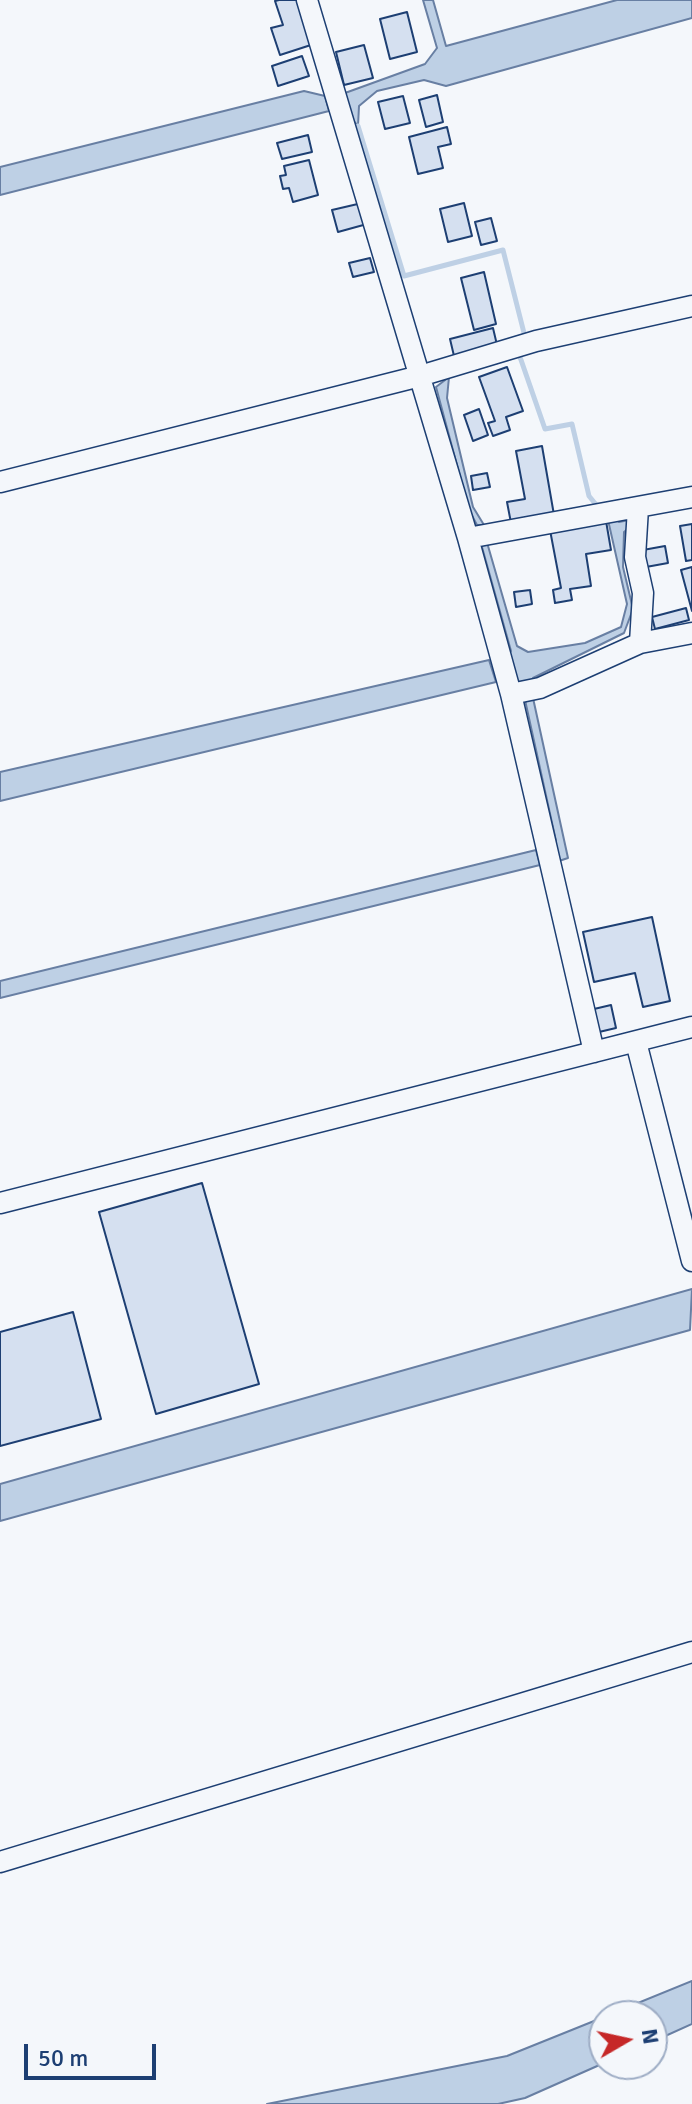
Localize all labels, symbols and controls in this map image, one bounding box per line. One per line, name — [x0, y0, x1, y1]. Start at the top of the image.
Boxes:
north arrow — [588, 2000, 668, 2080]
text: N — [636, 2027, 665, 2046]
scale bar — [28, 2028, 160, 2078]
text: 50 m — [38, 2043, 88, 2073]

